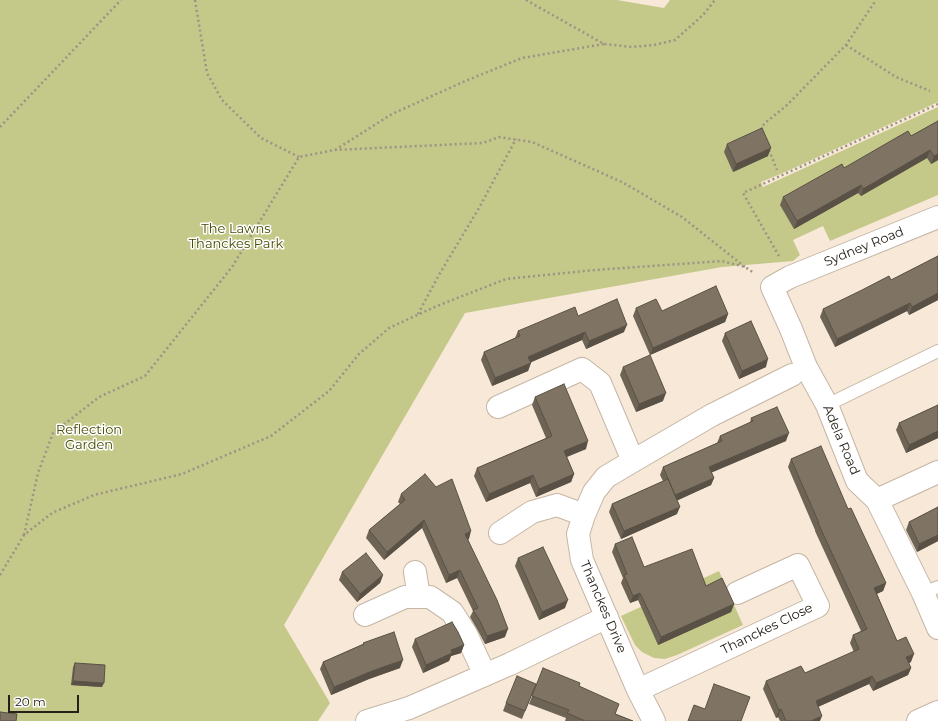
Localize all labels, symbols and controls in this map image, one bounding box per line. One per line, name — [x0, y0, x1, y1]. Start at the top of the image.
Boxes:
park label: The Lawns Thanckes Park — [189, 221, 283, 252]
street label: Sydney Road — [822, 224, 906, 270]
street label: Adela Road — [819, 403, 863, 477]
park label: Reflection Garden — [56, 422, 122, 453]
street label: Thanckes Drive — [576, 558, 630, 656]
street label: Thanckes Close — [719, 600, 815, 658]
scale bar — [10, 687, 81, 713]
text: 20 m — [15, 694, 46, 709]

